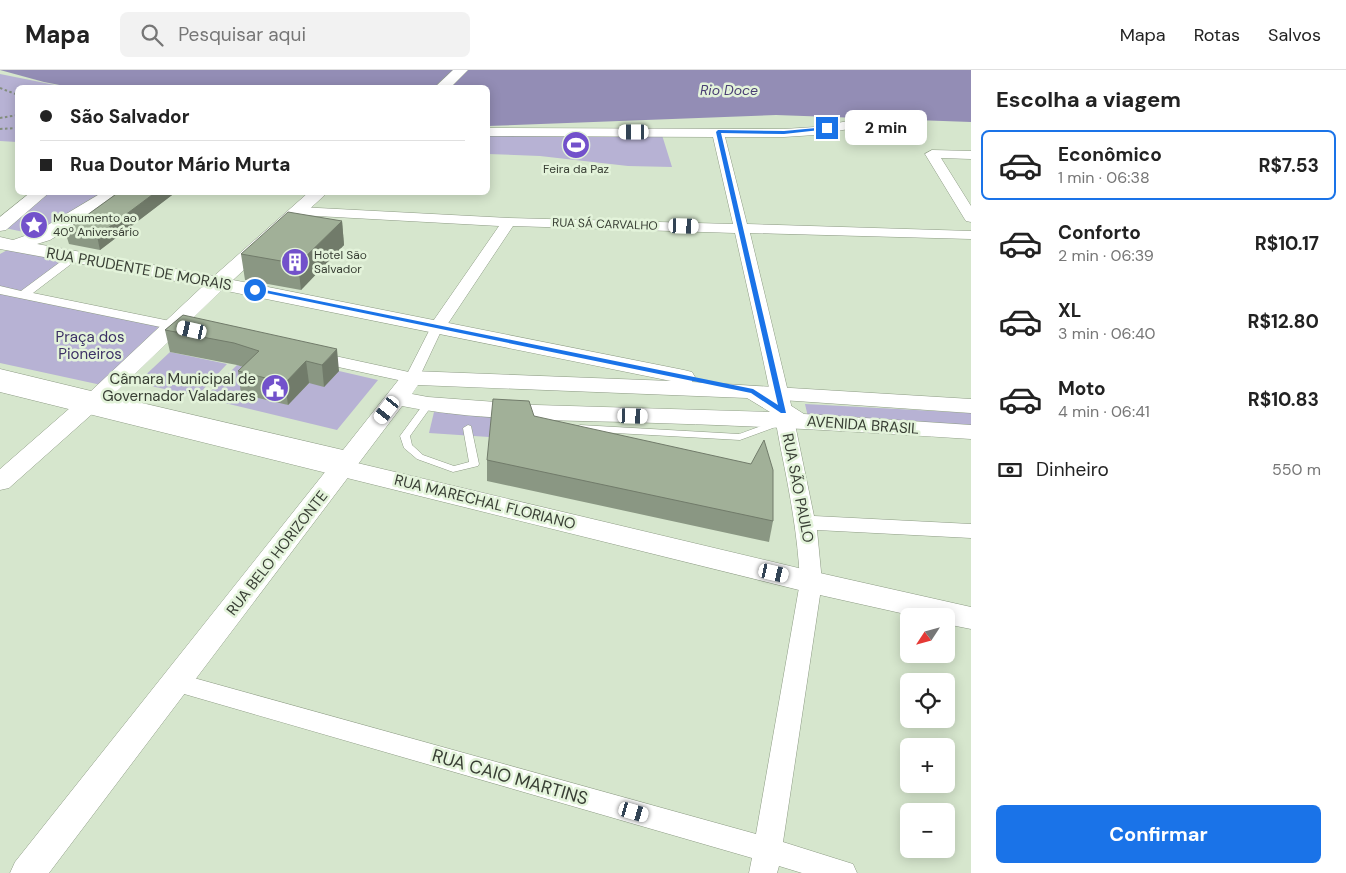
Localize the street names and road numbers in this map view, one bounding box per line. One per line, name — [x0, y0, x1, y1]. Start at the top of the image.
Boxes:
street label: RUA SÁ CARVALHO — [552, 214, 658, 234]
street label: RUA PRUDENTE DE MORAIS — [45, 243, 234, 295]
street label: AVENIDA BRASIL — [806, 411, 920, 439]
street label: RUA SÃO PAULO — [778, 432, 818, 544]
street label: RUA MARECHAL FLORIANO — [392, 470, 578, 534]
street label: RUA BELO HORIZONTE — [222, 486, 332, 620]
street label: RUA CAIO MARTINS — [429, 743, 591, 811]

